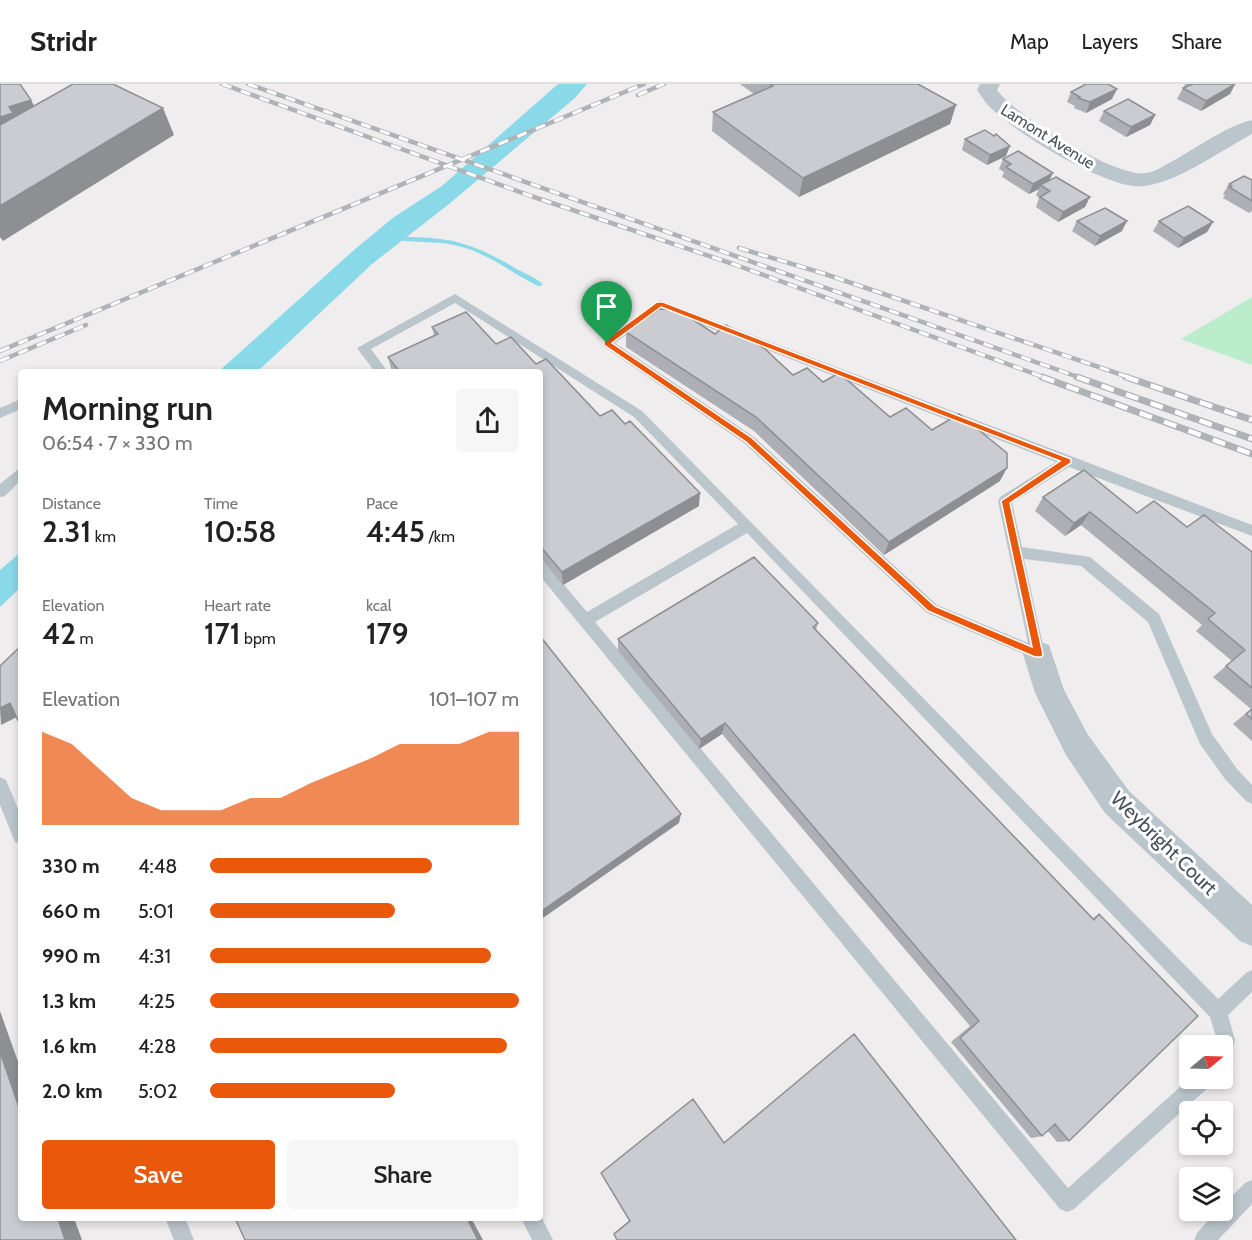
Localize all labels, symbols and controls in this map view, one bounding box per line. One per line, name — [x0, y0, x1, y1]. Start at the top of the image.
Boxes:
text: Stridr — [30, 24, 97, 58]
text: Map — [1010, 29, 1049, 54]
text: Layers — [1082, 29, 1138, 54]
text: Share — [1171, 29, 1222, 54]
street label: Lamont Avenue — [997, 100, 1098, 173]
pin — [581, 281, 632, 343]
icon: arrive — [590, 290, 623, 323]
text: Morning run — [42, 388, 213, 428]
button: share — [456, 389, 519, 452]
text: 06:54 · 7 × 330 m — [42, 431, 192, 455]
text: Distance — [42, 494, 101, 513]
text: Time — [204, 494, 238, 513]
text: Pace — [366, 494, 398, 513]
text: 2.31 — [42, 513, 91, 550]
text: 10:58 — [204, 513, 277, 550]
text: 4:45 — [366, 513, 425, 550]
text: km — [91, 527, 116, 546]
text: /km — [425, 527, 455, 546]
text: Elevation — [42, 596, 105, 615]
text: Heart rate — [204, 596, 271, 615]
text: kcal — [366, 596, 392, 615]
text: 42 — [42, 615, 76, 652]
text: 171 — [204, 615, 240, 652]
text: 179 — [366, 615, 409, 652]
text: m — [76, 629, 94, 648]
text: bpm — [240, 629, 276, 648]
text: Elevation — [42, 687, 120, 711]
text: 101–107 m — [429, 687, 519, 711]
street label: Weybright Court — [1106, 786, 1222, 900]
text: 330 m — [42, 854, 100, 878]
text: 4:48 — [138, 854, 177, 878]
text: 660 m — [42, 899, 100, 923]
text: 5:01 — [138, 899, 173, 923]
text: 990 m — [42, 944, 100, 968]
text: 4:31 — [138, 944, 171, 968]
text: 1.3 km — [42, 989, 96, 1013]
text: 4:25 — [138, 989, 175, 1013]
text: 1.6 km — [42, 1034, 97, 1058]
text: 4:28 — [138, 1034, 176, 1058]
north arrow — [1179, 1035, 1233, 1089]
map controls — [1179, 1035, 1233, 1221]
text: 2.0 km — [42, 1079, 103, 1103]
text: 5:02 — [138, 1079, 177, 1103]
button: locate — [1179, 1101, 1233, 1155]
button: Save — [42, 1140, 275, 1209]
button: Share — [287, 1140, 519, 1209]
button: layers — [1179, 1167, 1233, 1221]

